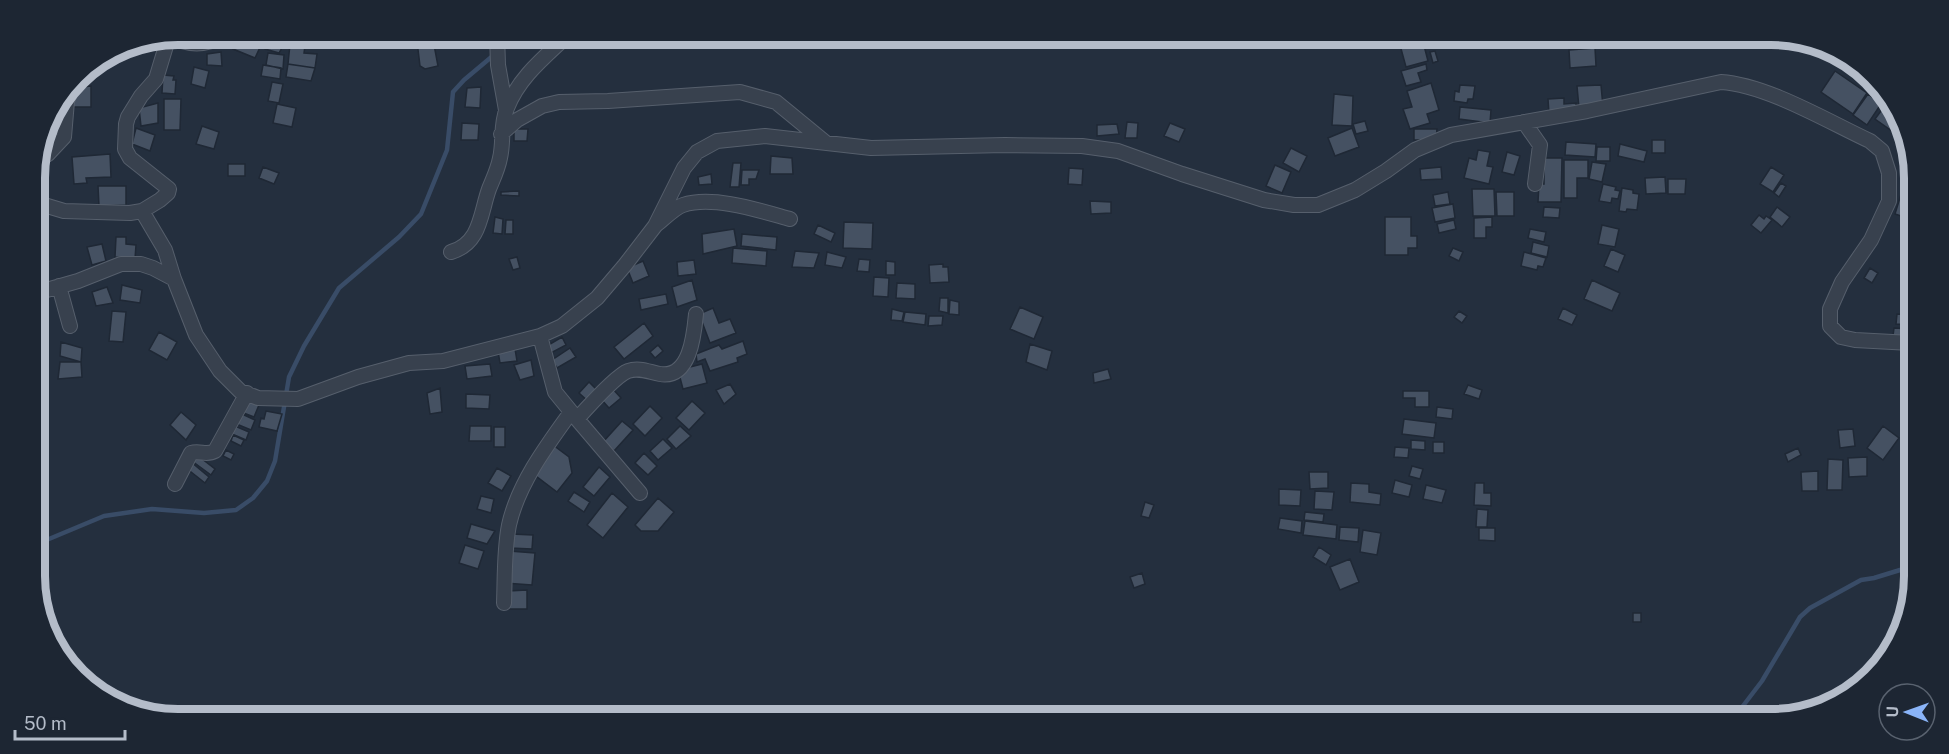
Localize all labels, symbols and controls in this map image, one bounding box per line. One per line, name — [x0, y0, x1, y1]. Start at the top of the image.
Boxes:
north arrow — [1877, 682, 1937, 742]
scale bar — [15, 703, 124, 741]
text: U — [1883, 706, 1902, 718]
text: 50 m — [24, 713, 67, 734]

